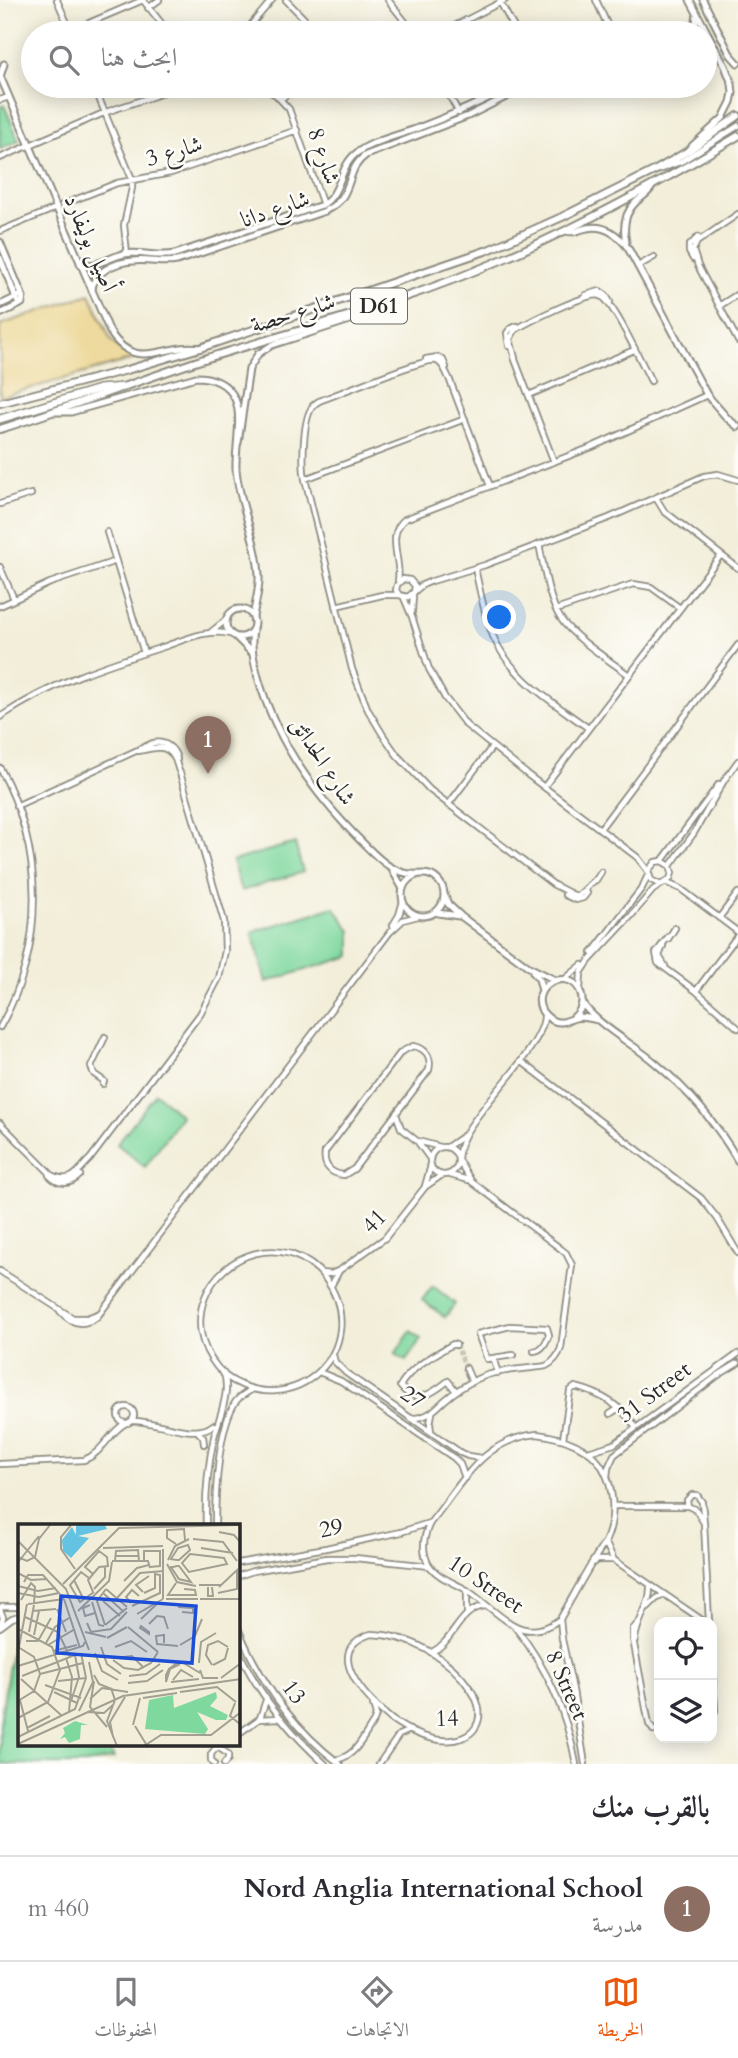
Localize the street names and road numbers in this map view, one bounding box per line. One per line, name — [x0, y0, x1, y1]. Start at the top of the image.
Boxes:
street label: شارع 8 — [296, 124, 348, 190]
street label: شارع 3 — [142, 128, 207, 178]
street label: شارع دانا — [236, 183, 315, 239]
street label: أصيل بوليفارد — [56, 189, 127, 298]
street label: شارع حصة — [247, 286, 340, 344]
road number: D61 — [351, 288, 407, 324]
street label: شارع الحدائق — [279, 711, 363, 813]
street label: 41 — [355, 1202, 393, 1240]
street label: 31 Street — [611, 1354, 697, 1430]
street label: 27 — [395, 1378, 431, 1416]
street label: 29 — [316, 1510, 346, 1546]
street label: 10 Street — [442, 1547, 530, 1621]
street label: 8 Street — [538, 1645, 596, 1725]
street label: 13 — [275, 1673, 313, 1711]
street label: 14 — [435, 1702, 460, 1734]

